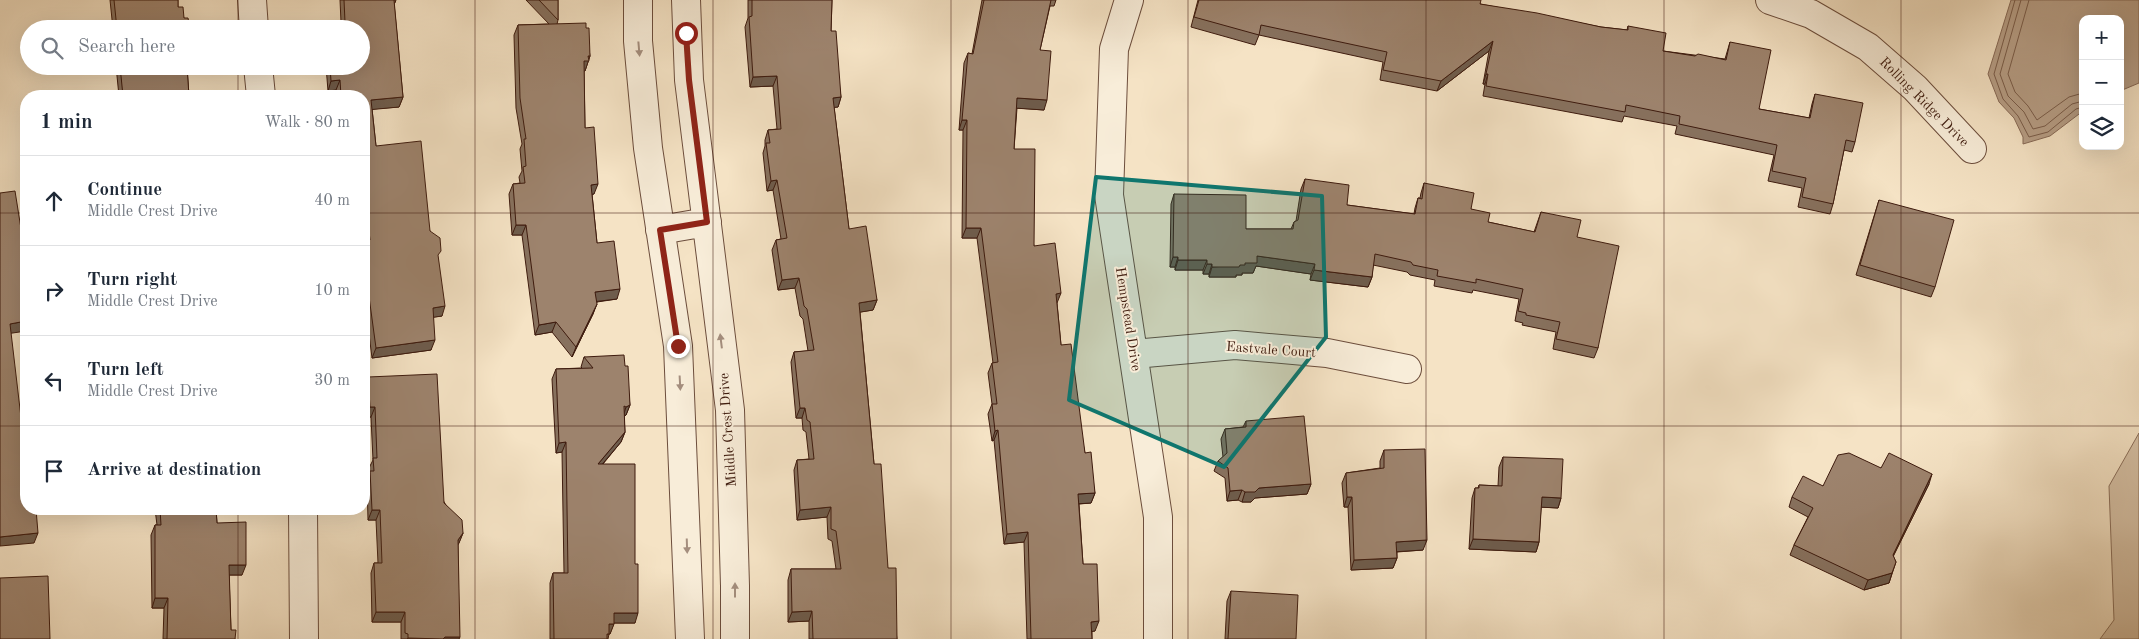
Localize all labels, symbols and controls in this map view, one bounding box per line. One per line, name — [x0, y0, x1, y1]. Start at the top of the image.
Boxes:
map controls — [2079, 15, 2124, 150]
button: + — [2079, 15, 2124, 60]
search box — [20, 20, 370, 75]
route start — [675, 22, 698, 45]
icon: search — [38, 34, 66, 62]
text: Search here — [78, 38, 175, 57]
one-way arrow — [635, 41, 643, 57]
street label: Rolling Ridge Drive — [1877, 55, 1971, 149]
button: − — [2079, 60, 2124, 105]
button: layers — [2079, 105, 2124, 150]
text: 1 min — [40, 112, 93, 133]
text: Walk · 80 m — [264, 115, 350, 131]
text: Continue — [87, 181, 162, 200]
icon: ahead — [40, 187, 68, 215]
text: 40 m — [314, 193, 350, 209]
text: Middle Crest Drive — [87, 204, 218, 220]
street label: Hempstead Drive — [1113, 266, 1143, 372]
text: Turn right — [87, 271, 177, 290]
icon: right — [40, 277, 68, 305]
text: 10 m — [314, 283, 350, 299]
text: Middle Crest Drive — [87, 294, 218, 310]
one-way arrow — [717, 333, 725, 349]
route end — [667, 335, 690, 358]
street label: Eastvale Court — [1226, 340, 1316, 360]
text: Turn left — [87, 361, 164, 380]
icon: left — [40, 367, 68, 395]
street label: Middle Crest Drive — [717, 372, 739, 488]
text: 30 m — [314, 373, 350, 389]
one-way arrow — [676, 376, 684, 392]
text: Middle Crest Drive — [87, 384, 218, 400]
icon: arrive — [40, 457, 68, 485]
text: Arrive at destination — [87, 461, 261, 480]
one-way arrow — [683, 538, 691, 554]
one-way arrow — [731, 582, 739, 598]

